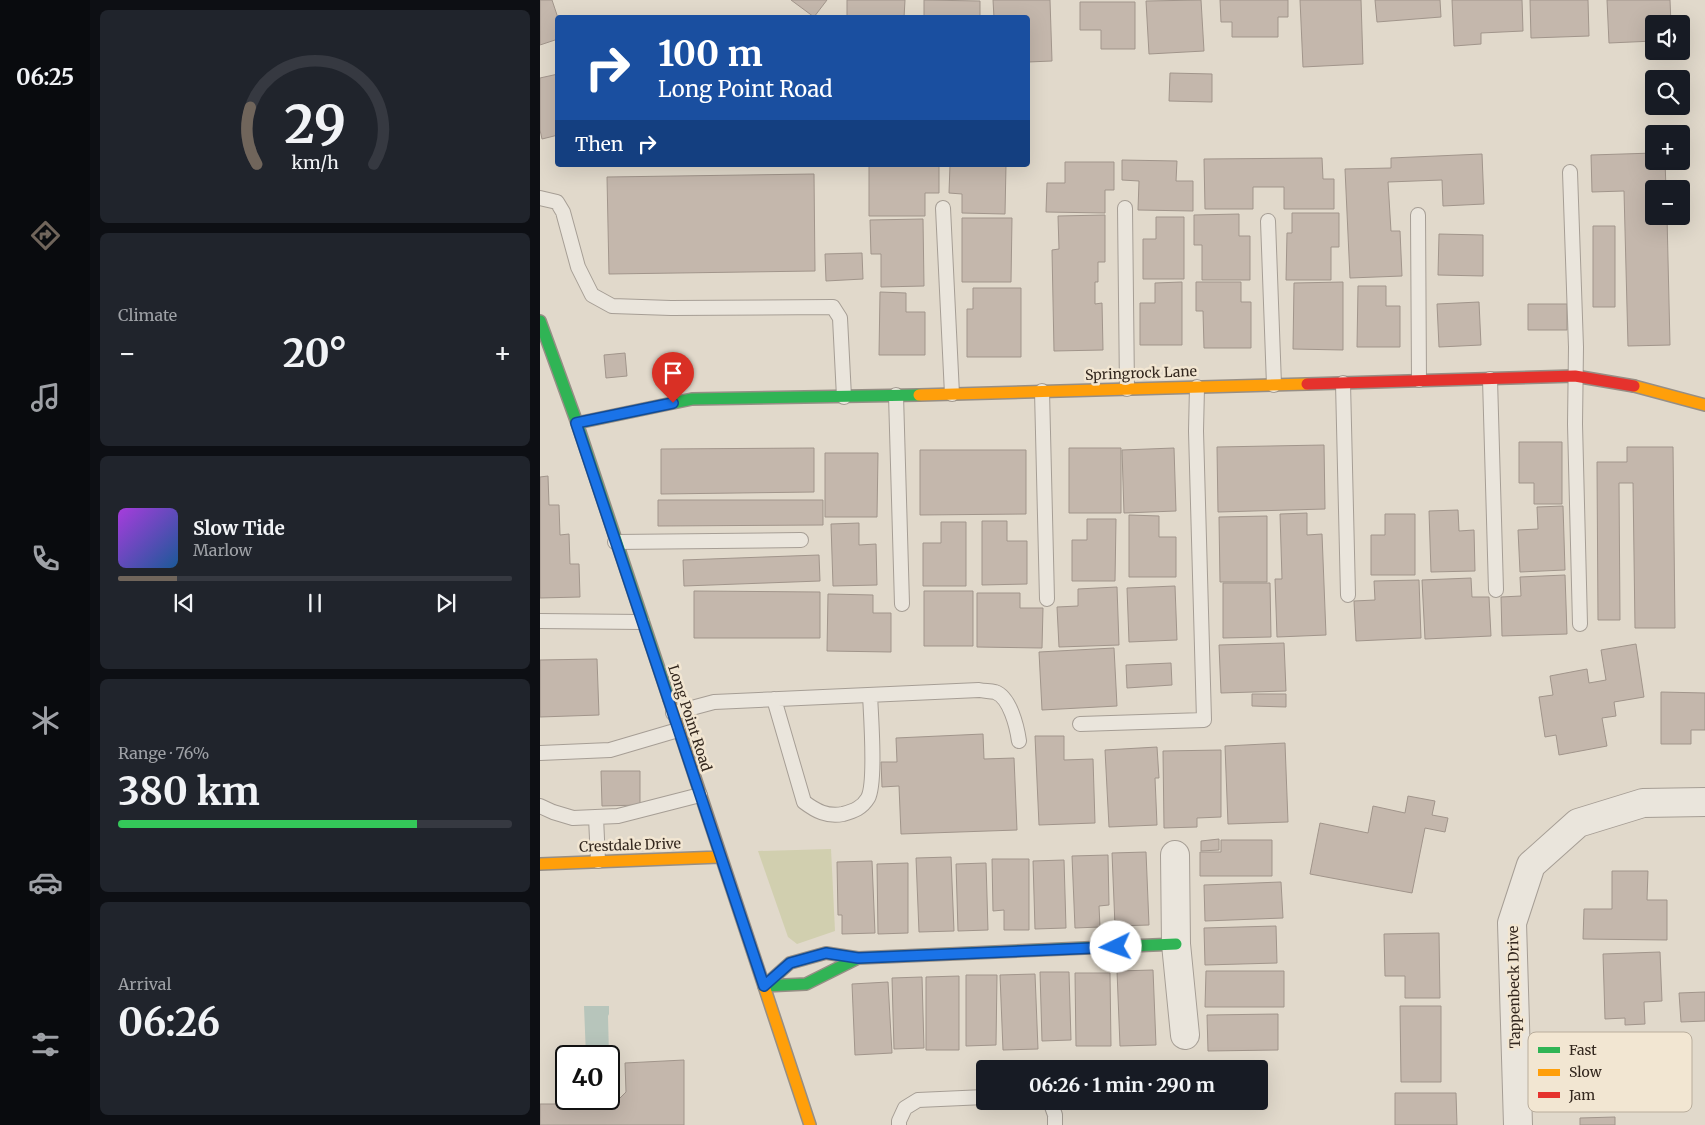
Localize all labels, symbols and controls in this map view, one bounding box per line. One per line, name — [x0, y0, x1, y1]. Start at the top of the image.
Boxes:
map controls — [1645, 15, 1690, 225]
button: sound — [1645, 15, 1690, 60]
text: 100 m — [658, 32, 763, 76]
icon: right — [575, 35, 640, 100]
text: 06:25 — [16, 63, 74, 91]
button: search — [1645, 70, 1690, 115]
text: Long Point Road — [658, 75, 833, 103]
text: 29 — [284, 92, 346, 157]
button: + — [1645, 125, 1690, 170]
icon: right — [633, 130, 661, 158]
text: Then — [575, 132, 623, 156]
text: km/h — [291, 151, 339, 174]
button: − — [1645, 180, 1690, 225]
icon: directions — [28, 218, 63, 253]
text: Climate — [118, 305, 177, 325]
text: 20° — [283, 330, 347, 377]
text: − — [118, 335, 137, 371]
text: + — [493, 335, 512, 371]
pin — [652, 352, 694, 403]
icon: arrive — [659, 359, 687, 387]
street label: Springrock Lane — [1085, 362, 1197, 384]
icon: music — [28, 380, 63, 415]
text: Slow Tide — [193, 516, 285, 540]
text: Marlow — [193, 540, 252, 560]
icon: phone — [28, 541, 63, 576]
icon: previous — [170, 589, 198, 617]
icon: pause — [301, 589, 329, 617]
icon: next — [432, 589, 460, 617]
street label: Long Point Road — [664, 662, 716, 774]
icon: climate — [28, 703, 63, 738]
text: Range · 76% — [118, 743, 209, 763]
text: 380 km — [118, 768, 260, 815]
street label: Crestdale Drive — [579, 834, 681, 856]
icon: car — [28, 865, 63, 900]
position arrow — [1089, 920, 1141, 972]
street label: Tappenbeck Drive — [1504, 926, 1524, 1048]
text: Arrival — [118, 974, 171, 994]
text: 06:26 — [118, 999, 220, 1046]
icon: filters — [28, 1027, 63, 1062]
legend — [1528, 1032, 1692, 1112]
text: Fast — [1569, 1041, 1597, 1059]
speed limit sign: 40 — [555, 1045, 620, 1110]
text: Slow — [1569, 1063, 1602, 1081]
text: 06:26 · 1 min · 290 m — [1029, 1073, 1215, 1097]
text: Jam — [1568, 1086, 1595, 1104]

